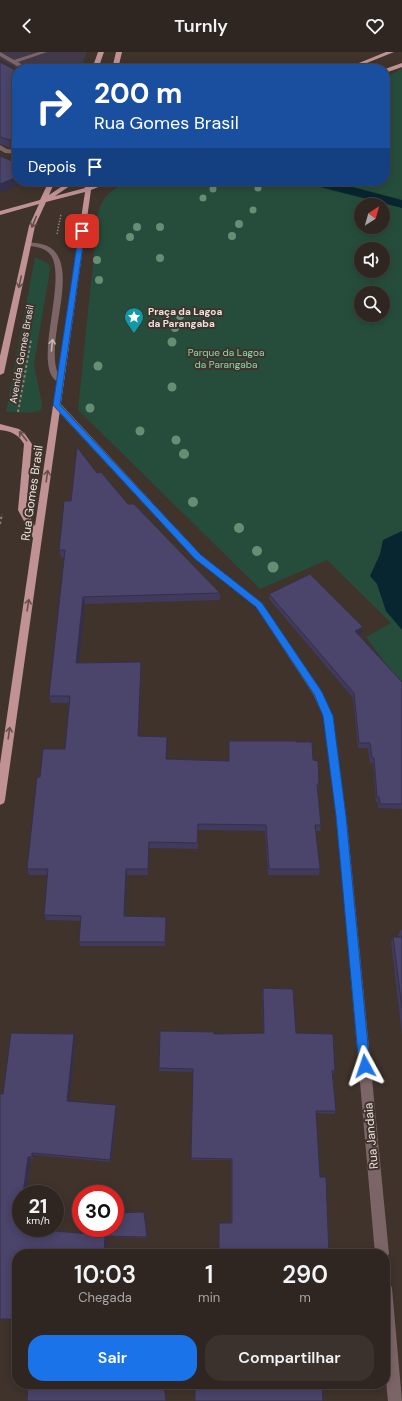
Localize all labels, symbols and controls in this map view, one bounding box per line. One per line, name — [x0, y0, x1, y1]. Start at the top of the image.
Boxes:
text: Turnly — [174, 14, 228, 38]
icon: back — [16, 15, 38, 37]
icon: heart — [364, 15, 386, 37]
text: 200 m — [94, 75, 182, 112]
icon: right — [28, 80, 80, 132]
text: Rua Gomes Brasil — [94, 111, 239, 135]
icon: arrive — [84, 156, 106, 178]
text: Depois — [28, 157, 76, 177]
north arrow — [354, 198, 390, 234]
map controls — [354, 198, 390, 322]
pin — [65, 214, 99, 248]
one-way arrow — [30, 216, 37, 228]
icon: arrive — [71, 220, 93, 242]
button: sound — [354, 242, 390, 278]
one-way arrow — [15, 275, 23, 288]
button: search — [354, 286, 390, 322]
street label: Avenida Gomes Brasil — [6, 304, 37, 404]
place label: Praça da Lagoa da Parangaba — [148, 305, 222, 330]
place icon: Praça da Lagoa da Parangaba — [123, 306, 145, 334]
one-way arrow — [48, 339, 55, 352]
park label: Parque da Lagoa da Parangaba — [188, 346, 264, 371]
one-way arrow — [18, 431, 27, 442]
street label: Rua Gomes Brasil — [17, 444, 47, 542]
one-way arrow — [43, 470, 51, 483]
one-way arrow — [24, 598, 32, 611]
one-way arrow — [5, 727, 13, 740]
position arrow — [344, 1045, 386, 1087]
street label: Rua Jandaia — [360, 1102, 382, 1170]
speed limit sign: 30 — [72, 1185, 124, 1237]
text: 21 — [29, 1193, 47, 1219]
text: km/h — [26, 1214, 50, 1227]
text: 10:03 — [74, 1259, 136, 1290]
text: 1 — [205, 1259, 213, 1290]
text: 290 — [282, 1259, 328, 1290]
text: Chegada — [78, 1289, 132, 1306]
text: min — [198, 1289, 220, 1306]
text: m — [299, 1289, 311, 1306]
button: Sair — [28, 1335, 197, 1381]
button: Compartilhar — [205, 1335, 374, 1381]

